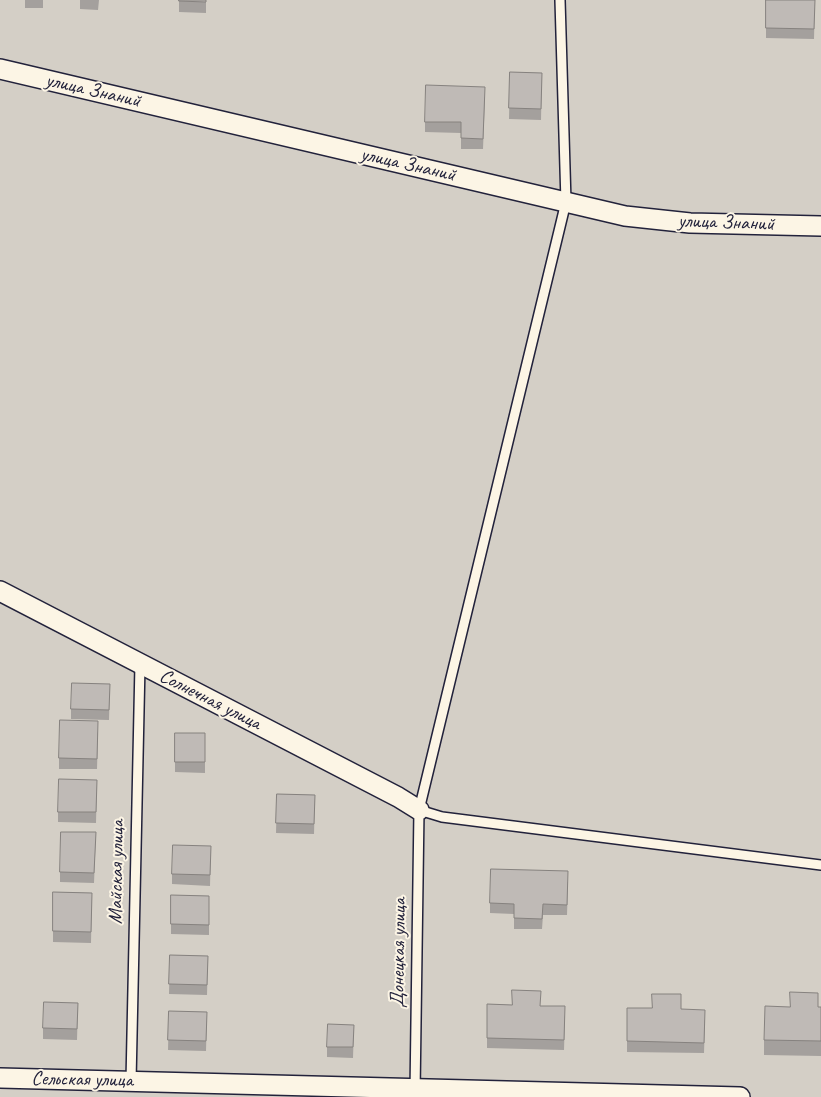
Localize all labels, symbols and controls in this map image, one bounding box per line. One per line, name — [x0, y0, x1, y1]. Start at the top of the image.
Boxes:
street label: улица Знаний — [43, 68, 143, 114]
street label: улица Знаний — [358, 142, 458, 188]
street label: улица Знаний — [677, 209, 775, 237]
street label: Солнечная улица — [155, 664, 265, 736]
street label: Майская улица — [104, 820, 130, 924]
street label: Донецкая улица — [386, 898, 412, 1008]
street label: Сельская улица — [31, 1067, 133, 1093]

